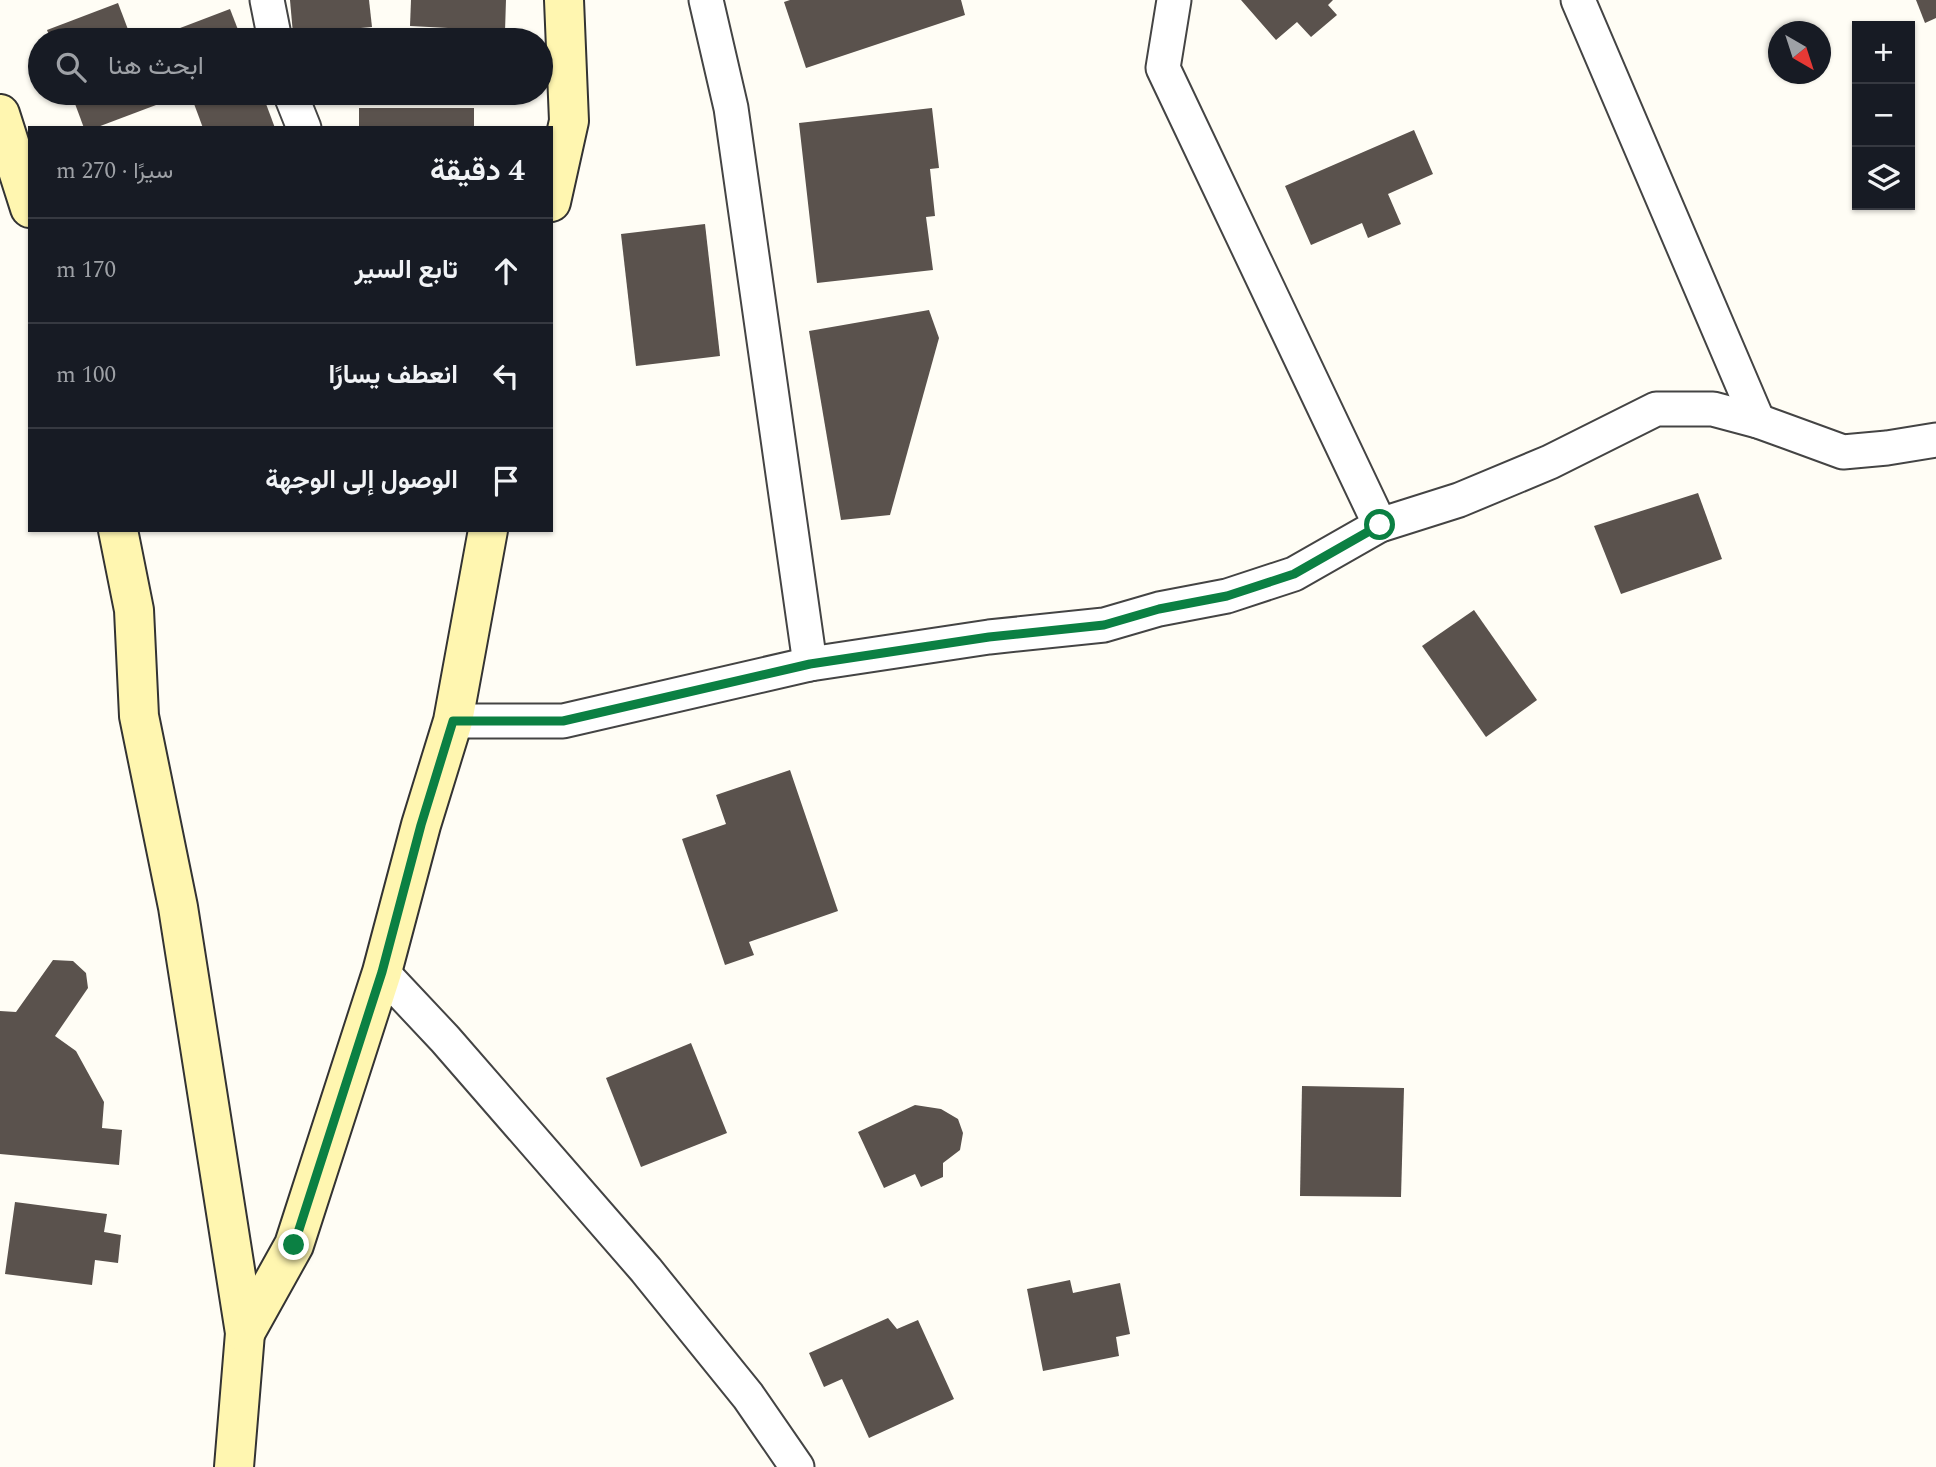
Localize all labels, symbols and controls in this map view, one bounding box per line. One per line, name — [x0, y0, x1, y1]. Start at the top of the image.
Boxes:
north arrow — [1768, 21, 1831, 84]
map controls — [1852, 21, 1915, 210]
button: + — [1852, 21, 1915, 84]
search box — [28, 28, 553, 105]
text: ابحث هنا — [108, 46, 204, 86]
icon: search — [52, 48, 90, 86]
button: − — [1852, 84, 1915, 147]
button: layers — [1852, 147, 1915, 210]
text: 4 دقيقة — [430, 148, 525, 194]
text: سيرًا · 270 m — [56, 154, 173, 189]
text: تابع السير — [355, 250, 458, 290]
icon: ahead — [487, 252, 525, 290]
text: 170 m — [56, 253, 116, 288]
text: انعطف يسارًا — [328, 355, 458, 395]
icon: left — [487, 357, 525, 395]
text: 100 m — [56, 358, 116, 393]
text: الوصول إلى الوجهة — [265, 460, 458, 500]
icon: arrive — [487, 462, 525, 500]
route start — [1364, 509, 1395, 540]
route end — [278, 1229, 309, 1260]

